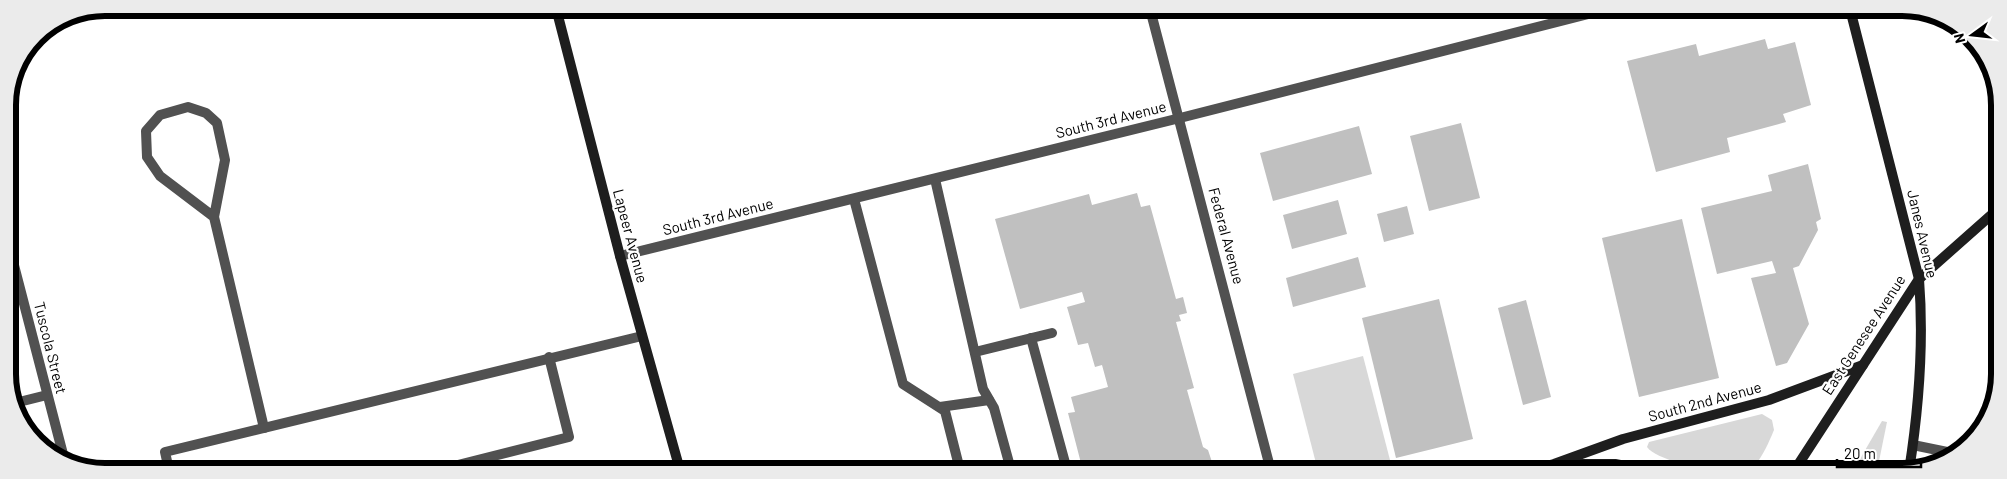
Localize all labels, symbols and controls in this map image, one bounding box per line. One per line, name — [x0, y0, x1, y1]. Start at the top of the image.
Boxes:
north arrow — [1947, 10, 1997, 60]
text: N — [1950, 32, 1968, 45]
street label: South 3rd Avenue — [1054, 97, 1168, 141]
street label: Federal Avenue — [1205, 185, 1249, 286]
street label: Lapeer Avenue — [610, 187, 652, 285]
street label: Janes Avenue — [1904, 188, 1942, 280]
street label: South 3rd Avenue — [661, 194, 775, 238]
street label: East Genesee Avenue — [1818, 271, 1909, 398]
street label: Tuscola Street — [31, 300, 71, 396]
street label: South 2nd Avenue — [1646, 377, 1763, 425]
scale bar — [1837, 436, 1921, 468]
text: 20 m — [1844, 444, 1876, 462]

